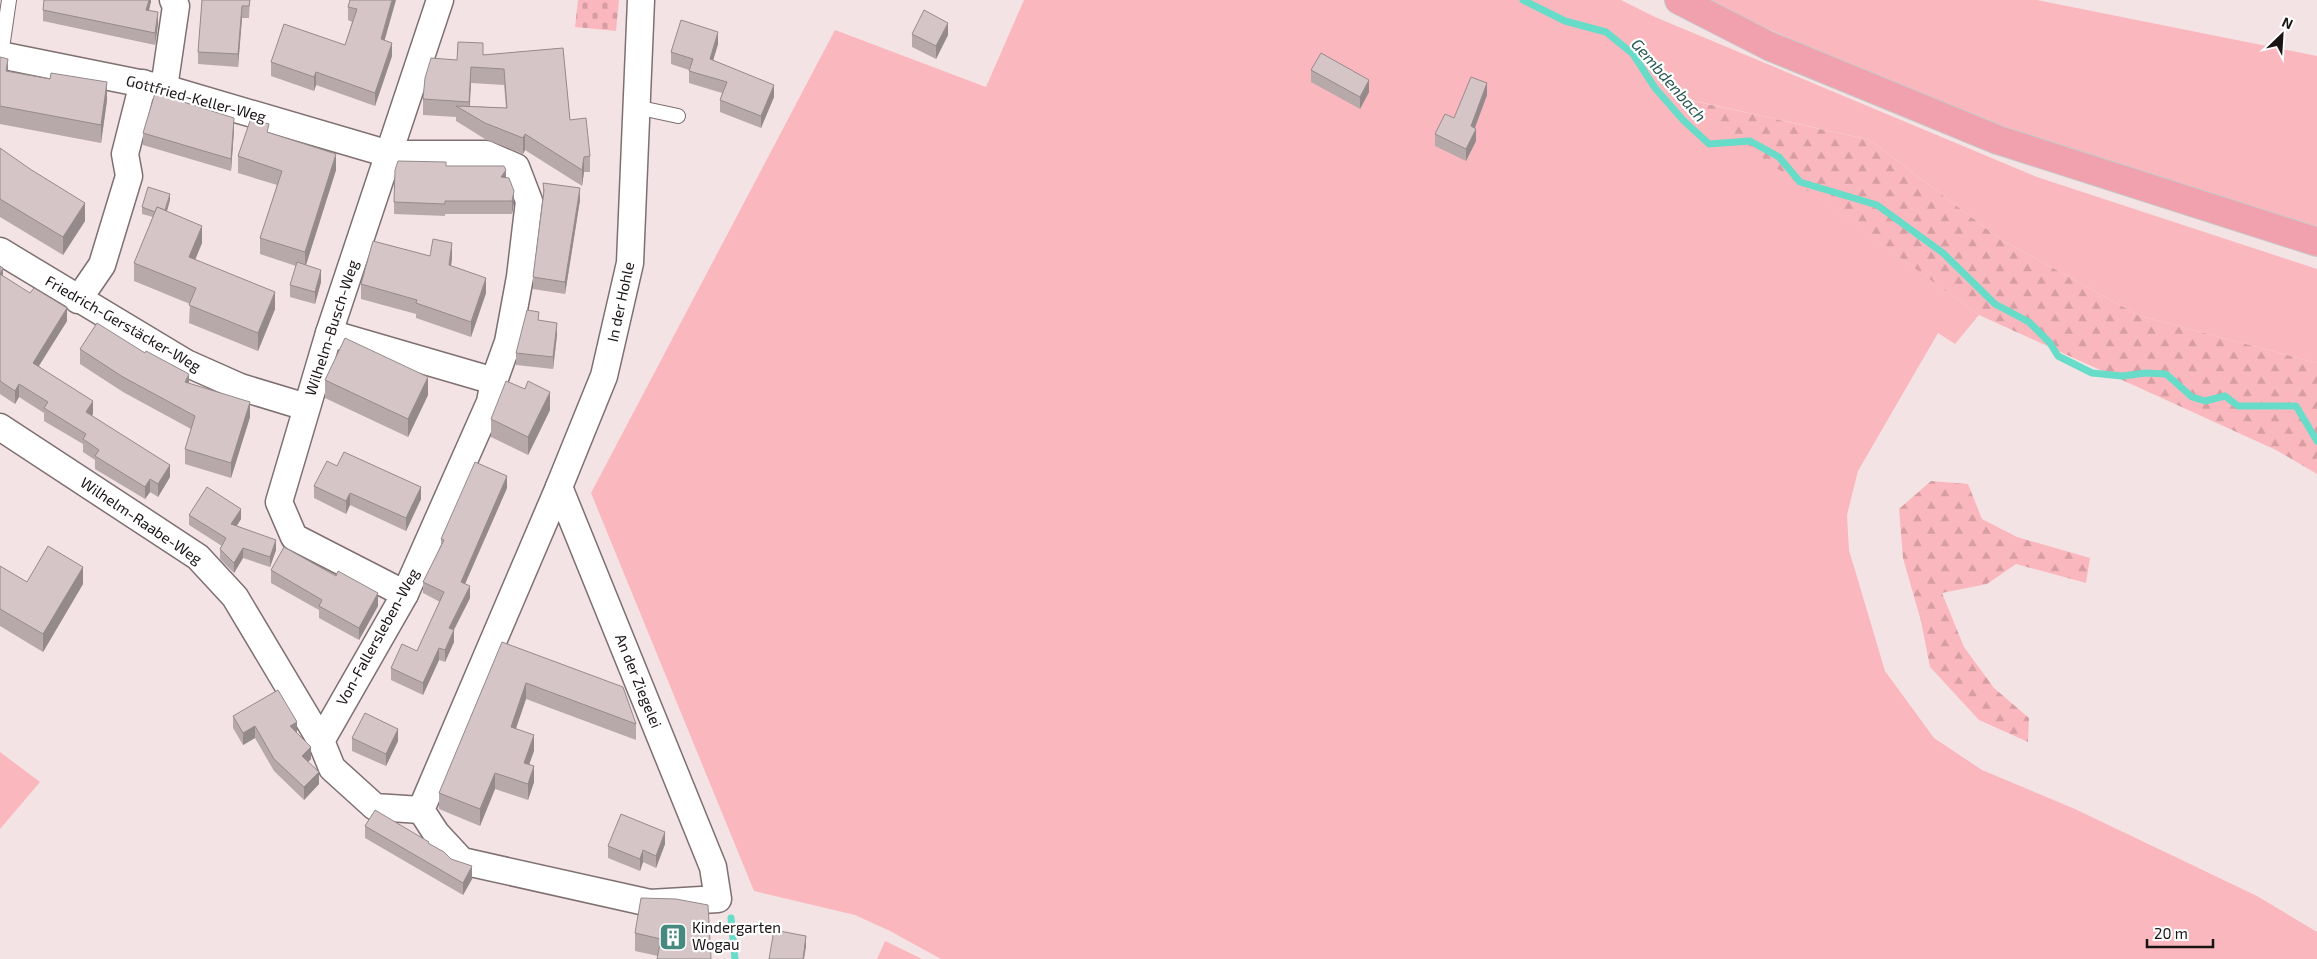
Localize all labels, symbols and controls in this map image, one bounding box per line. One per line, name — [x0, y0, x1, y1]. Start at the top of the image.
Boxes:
north arrow — [2257, 10, 2307, 60]
text: N — [2280, 13, 2296, 33]
water label: Gembdenbach — [1628, 34, 1711, 125]
street label: Gottfried-Keller-Weg — [124, 71, 269, 126]
street label: Wilhelm-Busch-Weg — [301, 257, 362, 398]
street label: In der Hohle — [603, 260, 637, 343]
street label: Friedrich-Gerstäcker-Weg — [42, 271, 205, 375]
street label: Wilhelm-Raabe-Weg — [77, 473, 206, 568]
street label: Von-Fallersleben-Weg — [332, 564, 423, 708]
street label: An der Ziegelei — [612, 631, 666, 730]
scale bar — [2147, 916, 2213, 948]
place label: Kindergarten Wogau — [692, 918, 781, 953]
building icon: Kindergarten Wogau — [658, 922, 688, 952]
text: 20 m — [2154, 924, 2188, 942]

